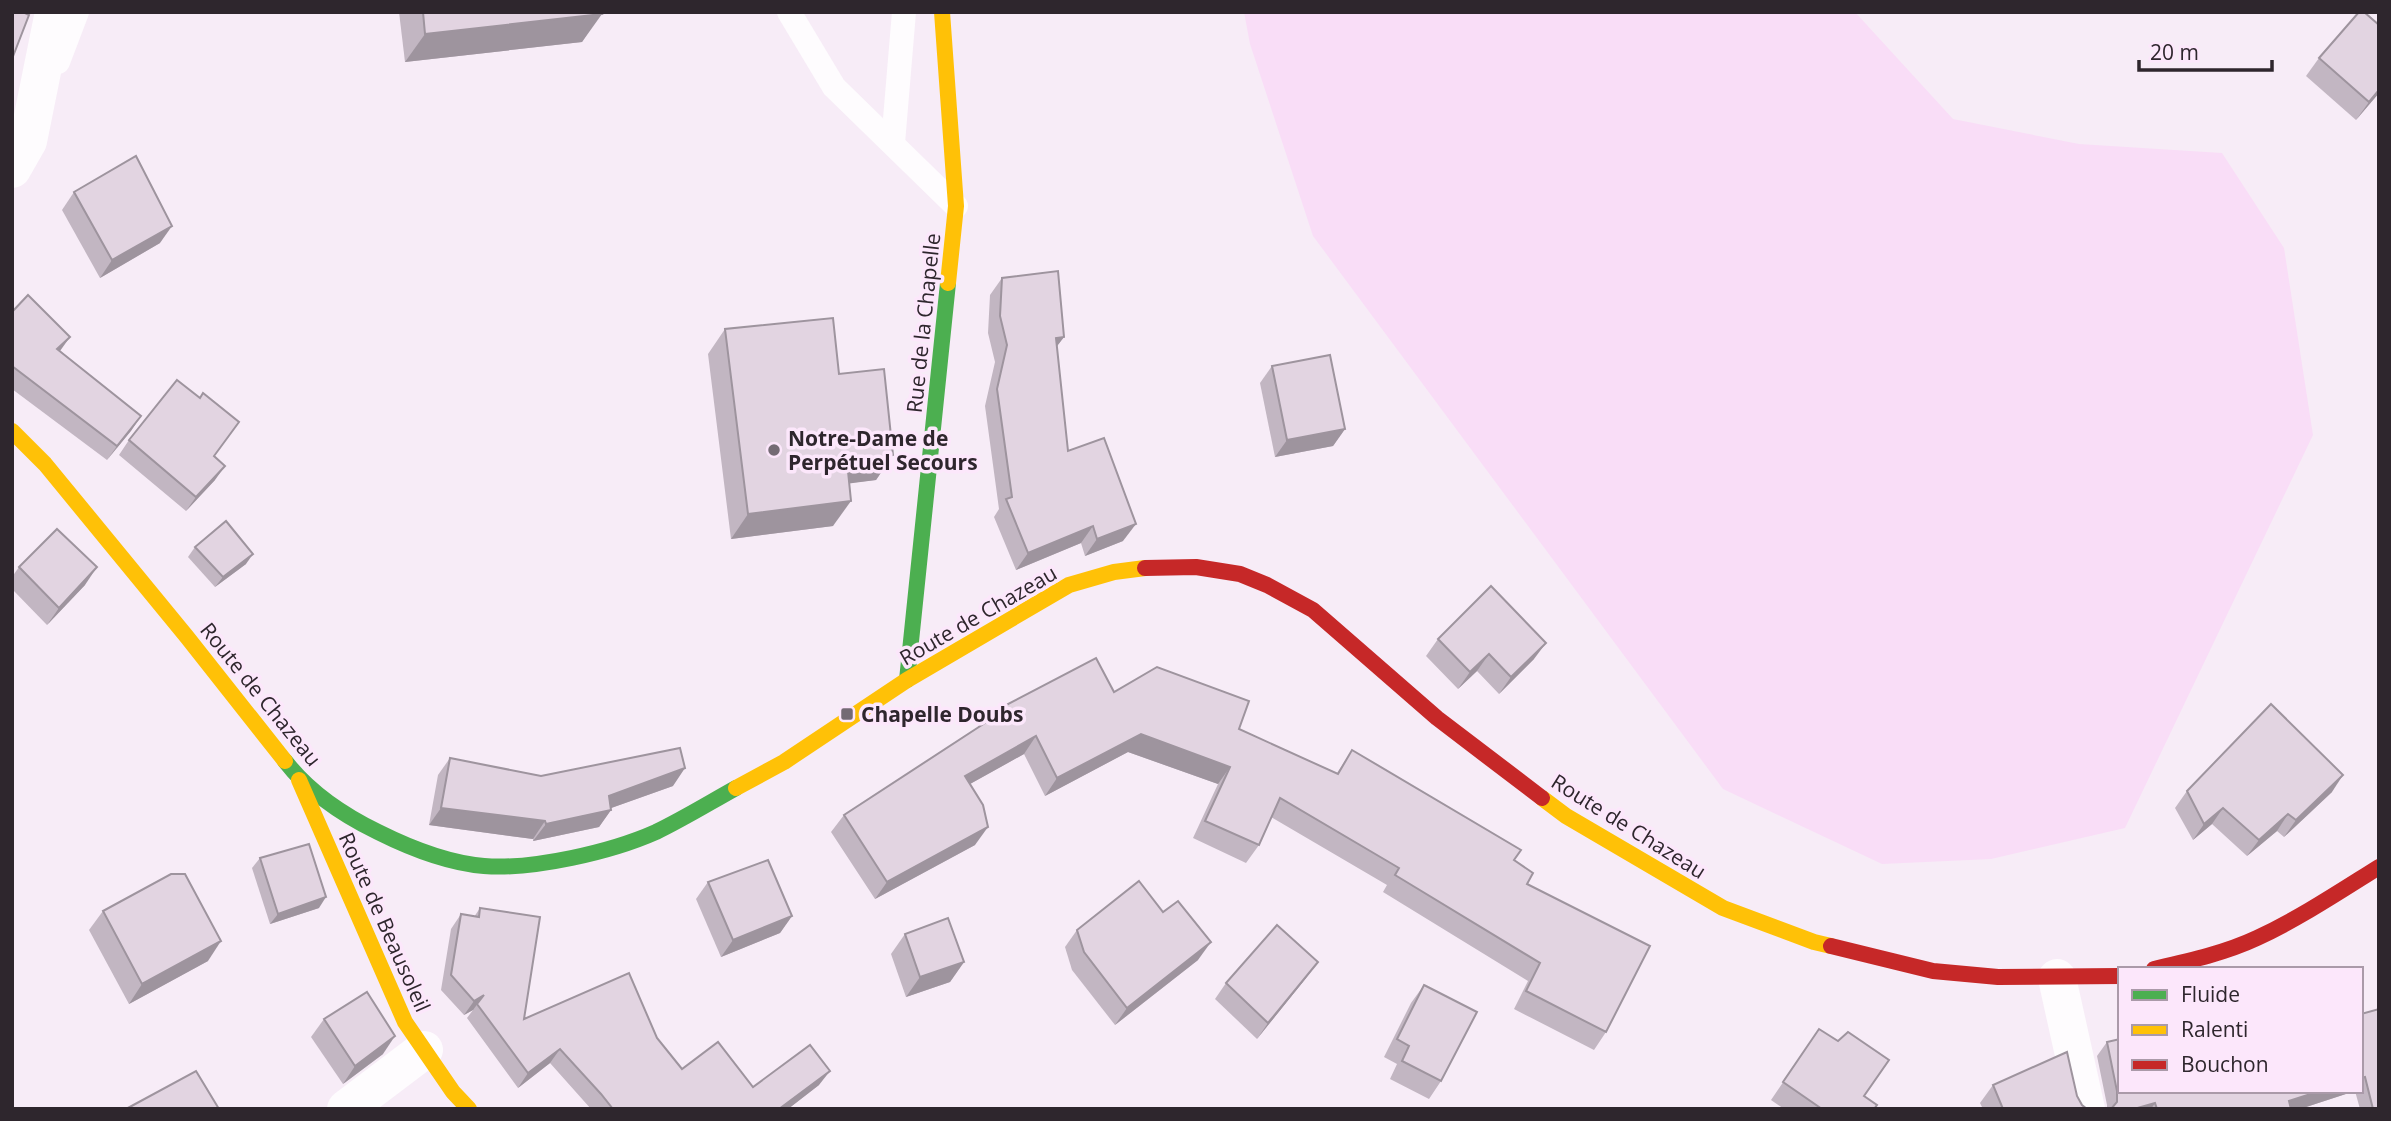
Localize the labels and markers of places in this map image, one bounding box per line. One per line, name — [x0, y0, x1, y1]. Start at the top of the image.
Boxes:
place label: Notre-Dame de Perpétuel Secours — [788, 424, 978, 476]
marker: Notre-Dame de Perpétuel Secours — [766, 442, 782, 458]
place label: Chapelle Doubs — [861, 700, 1023, 728]
marker: Chapelle Doubs — [839, 706, 855, 722]

